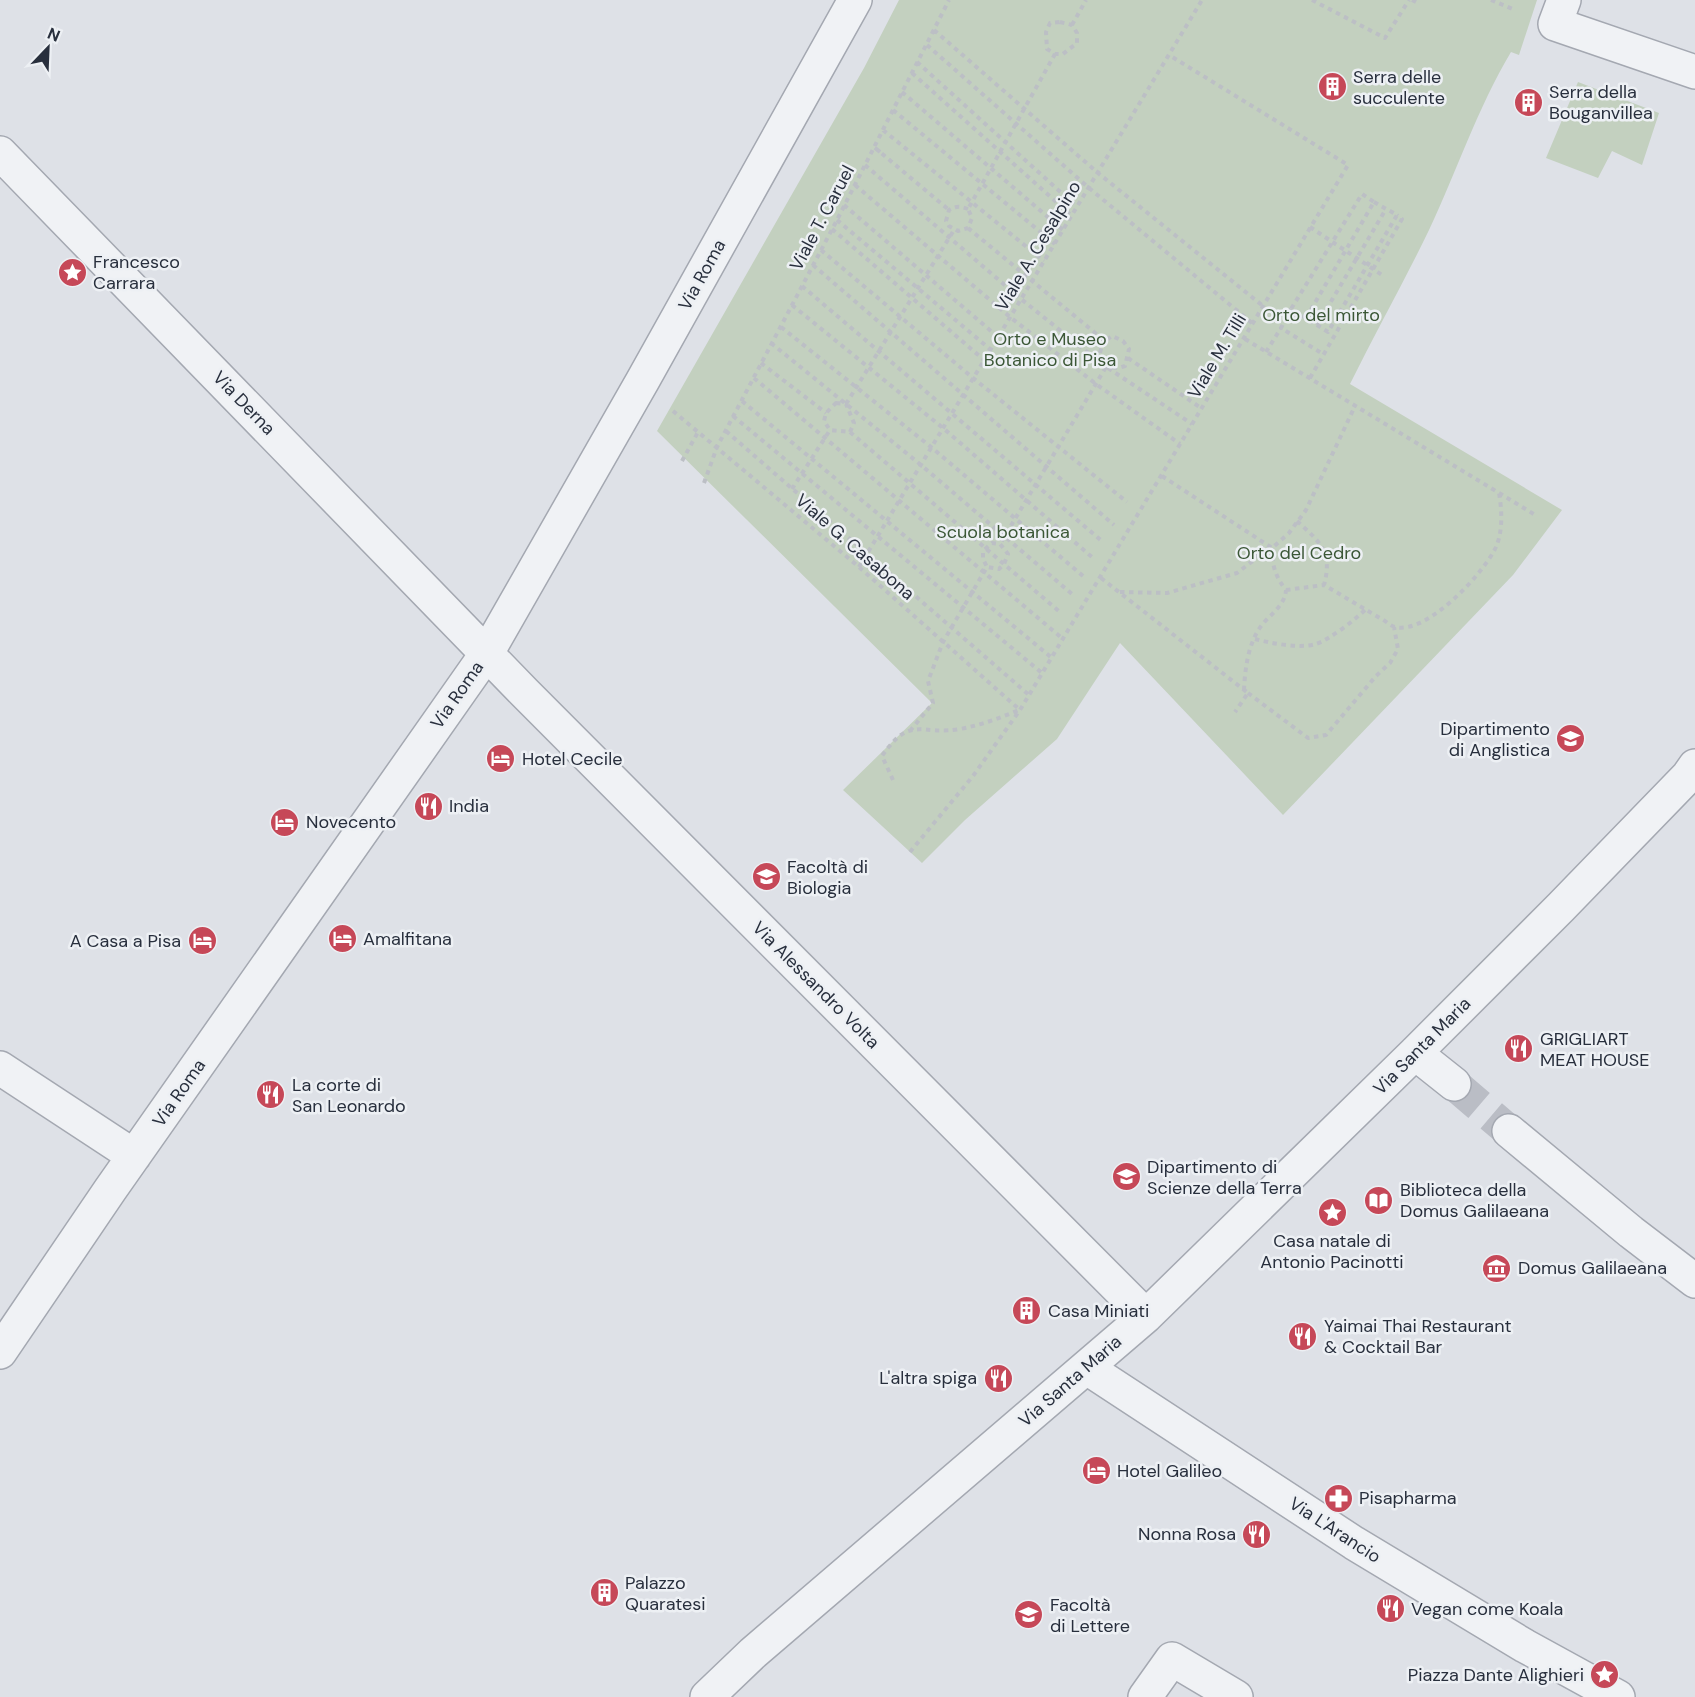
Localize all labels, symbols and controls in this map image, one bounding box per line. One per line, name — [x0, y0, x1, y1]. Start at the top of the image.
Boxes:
north arrow — [18, 18, 78, 78]
text: N — [44, 23, 63, 47]
place label: Serra delle succulente — [1353, 65, 1445, 110]
building icon: Serra delle succulente — [1316, 71, 1348, 103]
place label: Serra della Bouganvillea — [1549, 80, 1653, 125]
building icon: Serra della Bouganvillea — [1512, 86, 1544, 118]
street label: Viale T. Caruel — [784, 161, 860, 275]
street label: Viale A. Cesalpino — [990, 176, 1086, 316]
street label: Via Roma — [673, 235, 731, 315]
place label: Francesco Carrara — [93, 250, 180, 295]
place icon: Francesco Carrara — [56, 256, 88, 288]
park label: Orto del mirto — [1262, 303, 1380, 327]
street label: Viale M. Tilli — [1182, 309, 1252, 403]
park label: Orto e Museo Botanico di Pisa — [984, 327, 1116, 372]
street label: Via Derna — [207, 366, 281, 440]
street label: Viale G. Casabona — [790, 488, 920, 606]
park label: Scuola botanica — [936, 520, 1070, 544]
park label: Orto del Cedro — [1237, 541, 1361, 565]
street label: Via Roma — [425, 656, 489, 734]
place label: Dipartimento di Anglistica — [1440, 717, 1550, 762]
school or university icon: Dipartimento di Anglistica — [1555, 723, 1587, 755]
hotel icon: Hotel Cecile — [485, 743, 517, 775]
place label: Hotel Cecile — [522, 747, 622, 771]
restaurant icon: India — [412, 790, 444, 822]
place label: India — [449, 794, 489, 818]
hotel icon: Novecento — [269, 806, 301, 838]
place label: Novecento — [306, 810, 396, 834]
place label: Facoltà di Biologia — [787, 855, 868, 900]
school or university icon: Facoltà di Biologia — [750, 861, 782, 893]
street label: Via Alessandro Volta — [747, 916, 885, 1054]
hotel icon: Amalfitana — [326, 923, 358, 955]
hotel icon: A Casa a Pisa — [186, 925, 218, 957]
place label: Amalfitana — [363, 927, 452, 951]
place label: A Casa a Pisa — [70, 929, 181, 953]
street label: Via Santa Maria — [1368, 992, 1476, 1100]
place label: GRIGLIART MEAT HOUSE — [1540, 1027, 1649, 1072]
restaurant icon: GRIGLIART MEAT HOUSE — [1503, 1033, 1535, 1065]
street label: Via Roma — [147, 1054, 211, 1132]
place label: La corte di San Leonardo — [292, 1073, 406, 1118]
restaurant icon: La corte di San Leonardo — [255, 1079, 287, 1111]
place label: Dipartimento di Scienze della Terra — [1147, 1155, 1302, 1200]
school or university icon: Dipartimento di Scienze della Terra — [1110, 1161, 1142, 1193]
place label: Biblioteca della Domus Galilaeana — [1400, 1178, 1549, 1223]
library icon: Biblioteca della Domus Galilaeana — [1363, 1184, 1395, 1216]
place icon: Casa natale di Antonio Pacinotti — [1316, 1196, 1348, 1228]
place label: Casa natale di Antonio Pacinotti — [1260, 1229, 1404, 1274]
museum icon: Domus Galilaeana — [1481, 1252, 1513, 1284]
place label: Domus Galilaeana — [1518, 1256, 1667, 1280]
building icon: Casa Miniati — [1011, 1295, 1043, 1327]
place label: Casa Miniati — [1048, 1299, 1149, 1323]
place label: Yaimai Thai Restaurant & Cocktail Bar — [1324, 1314, 1512, 1359]
restaurant icon: Yaimai Thai Restaurant & Cocktail Bar — [1287, 1320, 1319, 1352]
street label: Via Santa Maria — [1014, 1330, 1126, 1432]
restaurant icon: L'altra spiga — [982, 1362, 1014, 1394]
place label: L'altra spiga — [879, 1366, 977, 1390]
hotel icon: Hotel Galileo — [1080, 1455, 1112, 1487]
place label: Hotel Galileo — [1117, 1459, 1222, 1483]
pharmacy icon: Pisapharma — [1322, 1482, 1354, 1514]
place label: Pisapharma — [1359, 1486, 1457, 1510]
street label: Via L'Arancio — [1284, 1491, 1386, 1569]
restaurant icon: Nonna Rosa — [1241, 1518, 1273, 1550]
place label: Nonna Rosa — [1138, 1522, 1236, 1546]
place label: Palazzo Quaratesi — [625, 1571, 706, 1616]
building icon: Palazzo Quaratesi — [588, 1577, 620, 1609]
place label: Facoltà di Lettere — [1050, 1593, 1130, 1638]
restaurant icon: Vegan come Koala — [1374, 1593, 1406, 1625]
place label: Vegan come Koala — [1411, 1597, 1563, 1621]
school or university icon: Facoltà di Lettere — [1013, 1599, 1045, 1631]
place icon: Piazza Dante Alighieri — [1589, 1659, 1621, 1691]
place label: Piazza Dante Alighieri — [1408, 1663, 1584, 1687]

